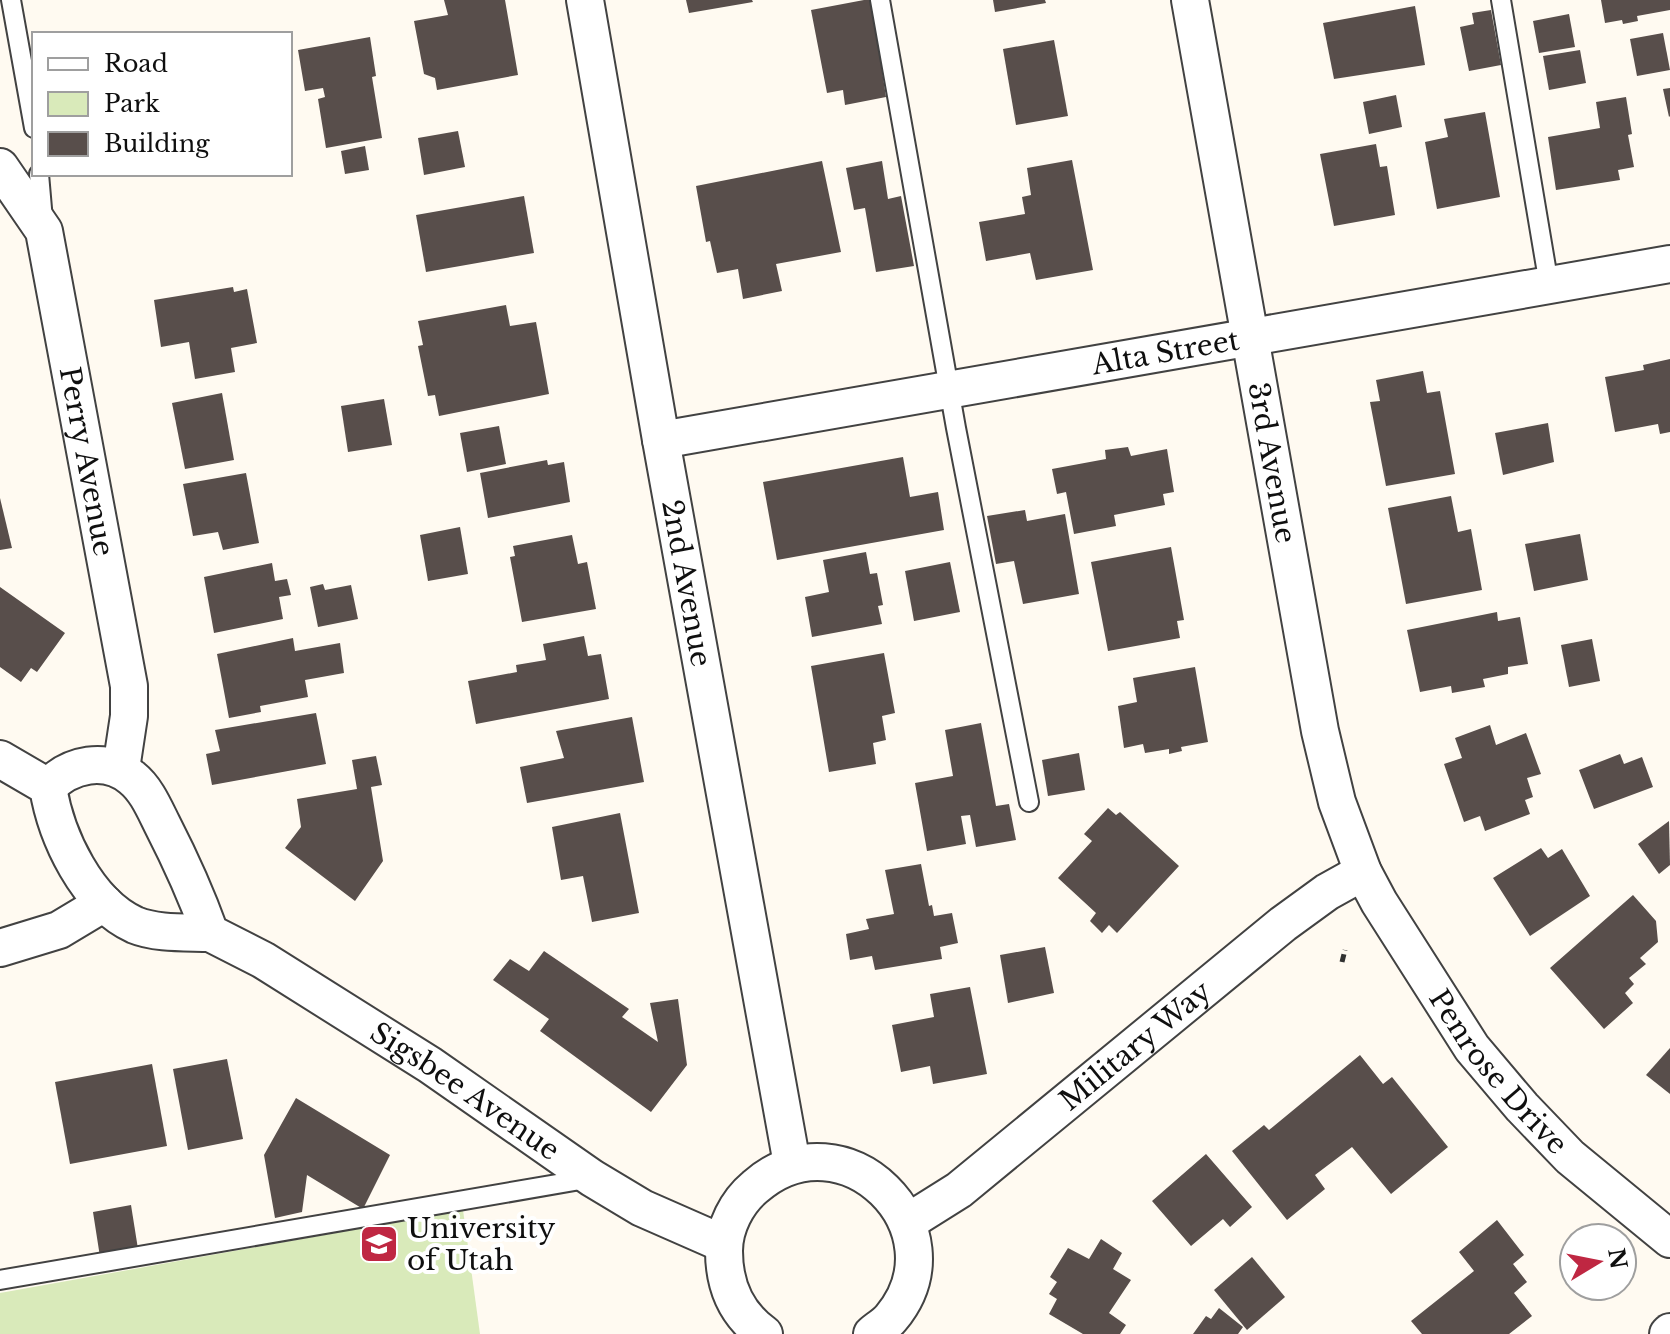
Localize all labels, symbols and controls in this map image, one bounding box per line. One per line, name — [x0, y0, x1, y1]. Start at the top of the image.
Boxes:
legend — [32, 32, 292, 176]
text: Road — [104, 49, 168, 78]
text: Park — [104, 89, 160, 118]
text: Building — [104, 129, 210, 158]
street label: Alta Street — [1088, 322, 1242, 382]
street label: Perry Avenue — [52, 364, 122, 559]
street label: 3rd Avenue — [1241, 380, 1304, 546]
street label: 2nd Avenue — [655, 497, 719, 669]
street label: Military Way — [1052, 973, 1218, 1118]
street label: Penrose Drive — [1422, 983, 1575, 1161]
street label: Sigsbee Avenue — [364, 1015, 566, 1168]
place label: University of Utah — [407, 1211, 556, 1278]
north arrow — [1558, 1222, 1638, 1302]
school or university icon: University of Utah — [358, 1223, 400, 1265]
text: N — [1602, 1246, 1632, 1271]

